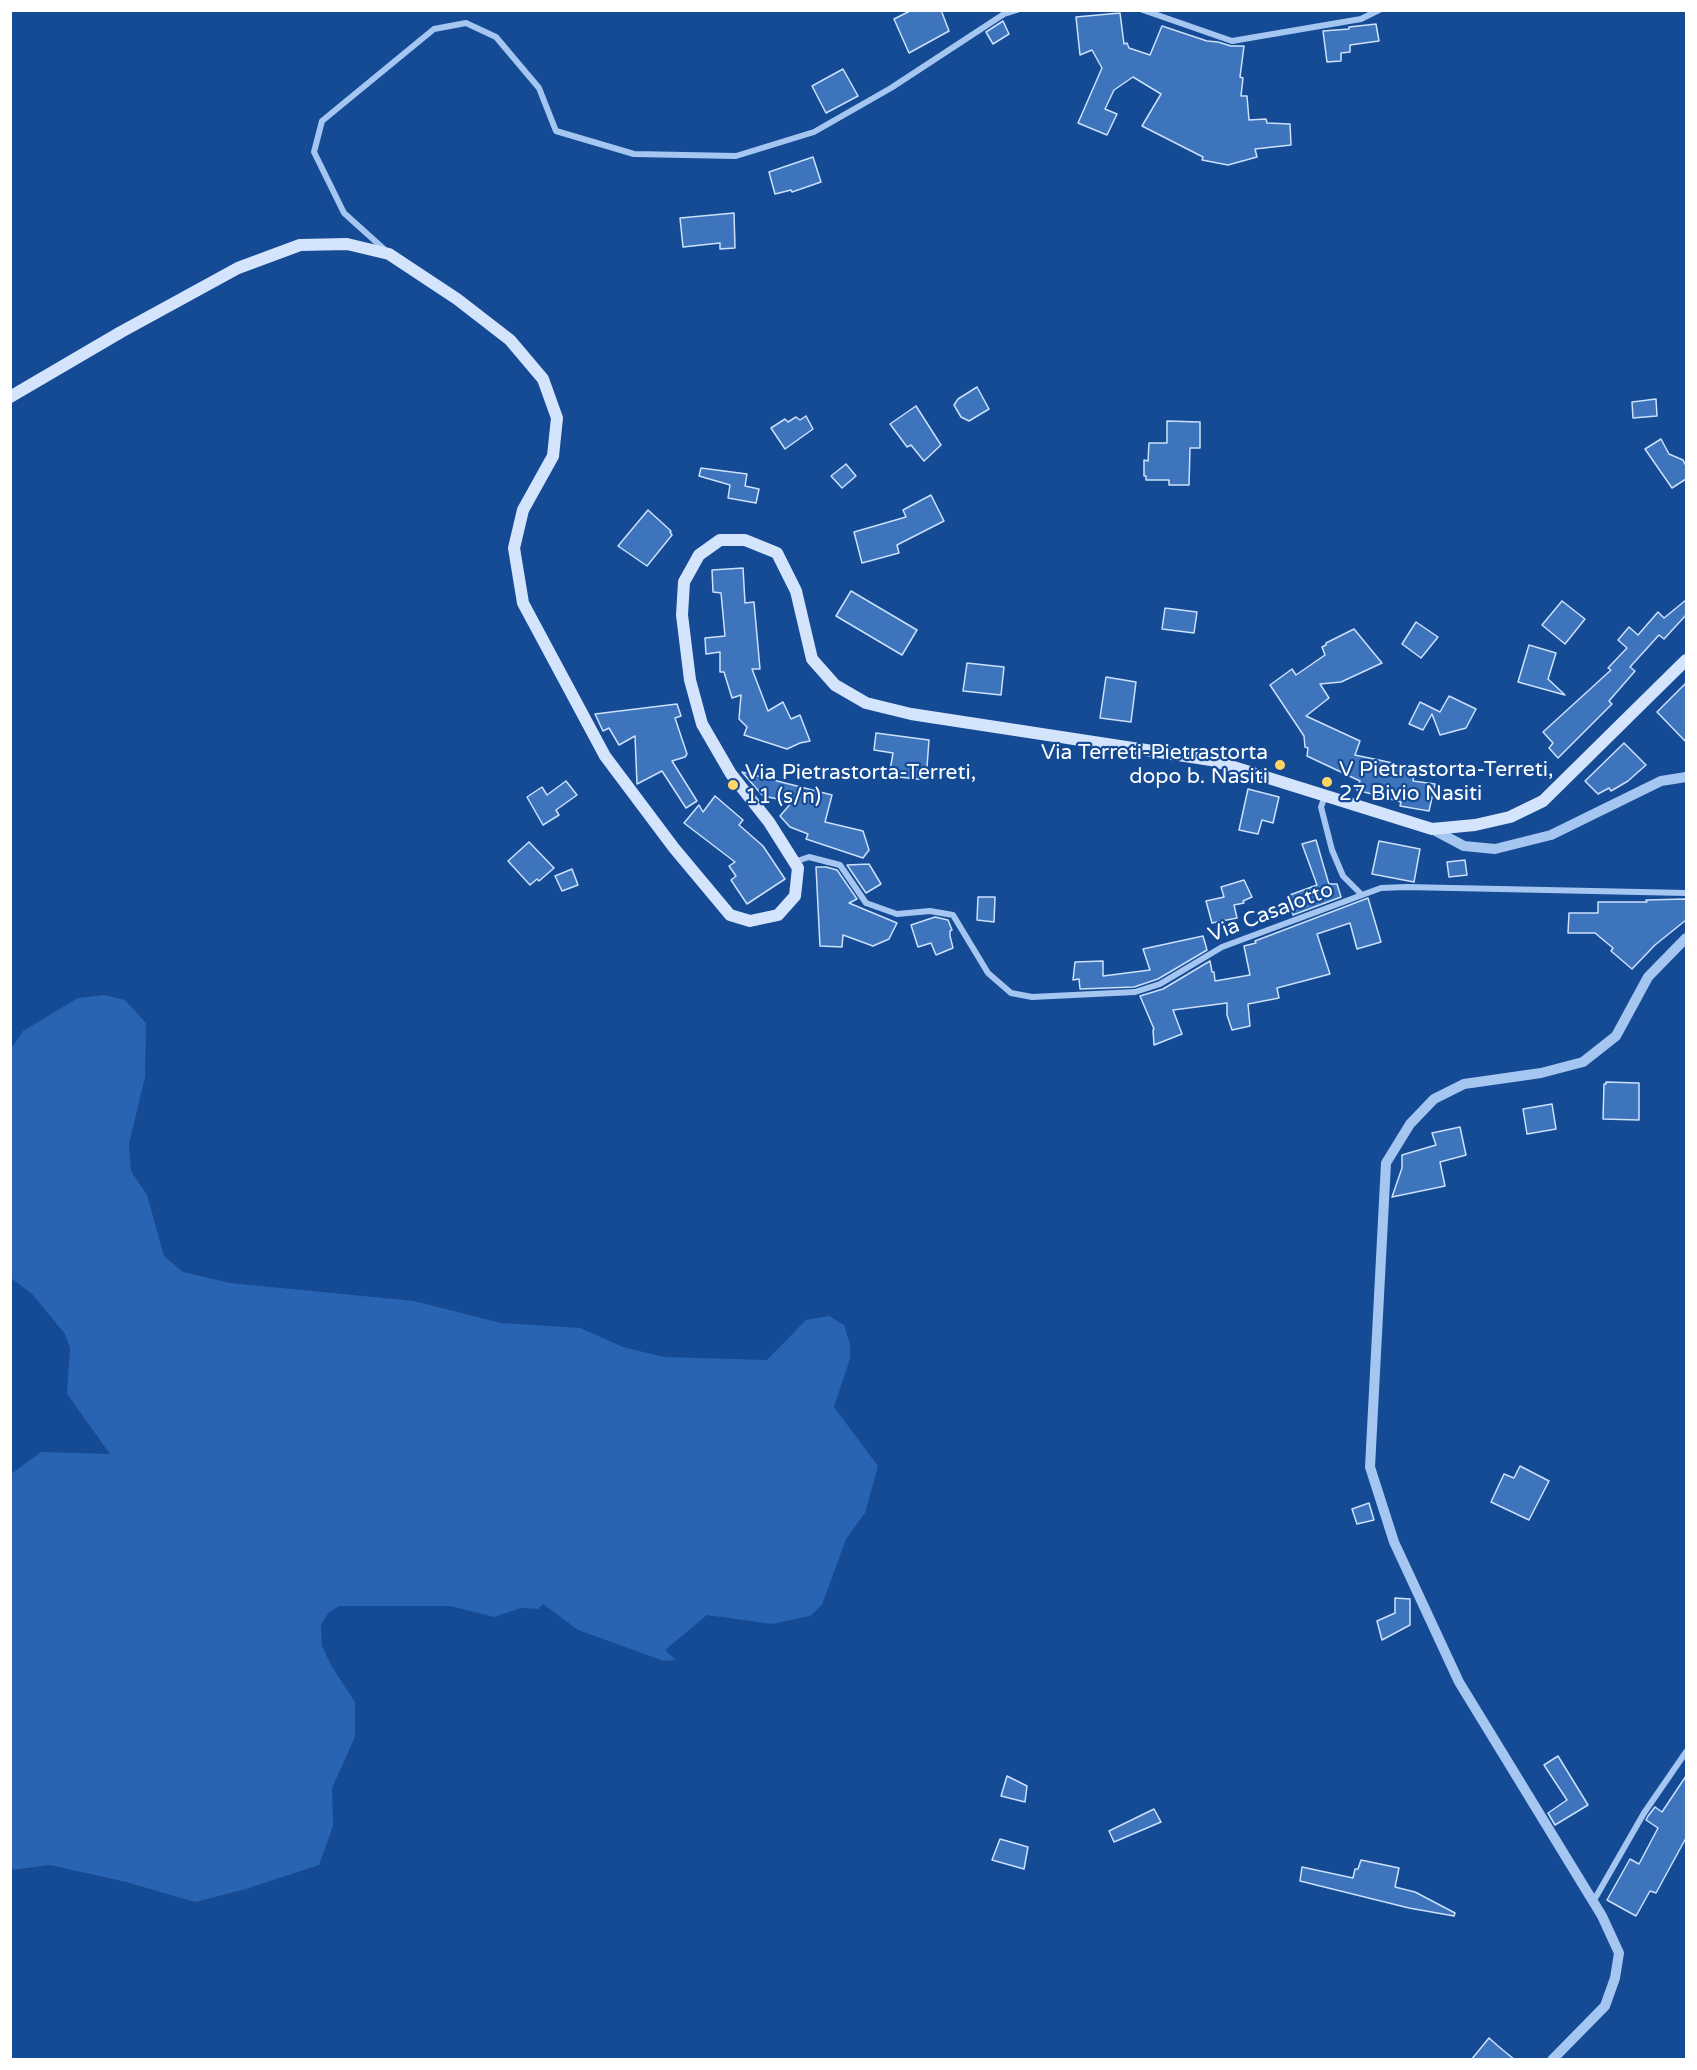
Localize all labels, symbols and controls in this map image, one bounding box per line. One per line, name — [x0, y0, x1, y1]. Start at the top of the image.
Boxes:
place label: Via Terreti-Pietrastorta dopo b. Nasiti — [1041, 740, 1268, 790]
place label: V Pietrastorta-Terreti, 27 Bivio Nasiti — [1339, 757, 1553, 807]
marker: Via Terreti-Pietrastorta dopo b. Nasiti — [1273, 758, 1287, 772]
place label: Via Pietrastorta-Terreti, 11 (s/n) — [745, 760, 976, 810]
marker: V Pietrastorta-Terreti, 27 Bivio Nasiti — [1320, 775, 1334, 789]
marker: Via Pietrastorta-Terreti, 11 (s/n) — [726, 778, 740, 792]
street label: Via Casalotto — [1205, 878, 1337, 948]

